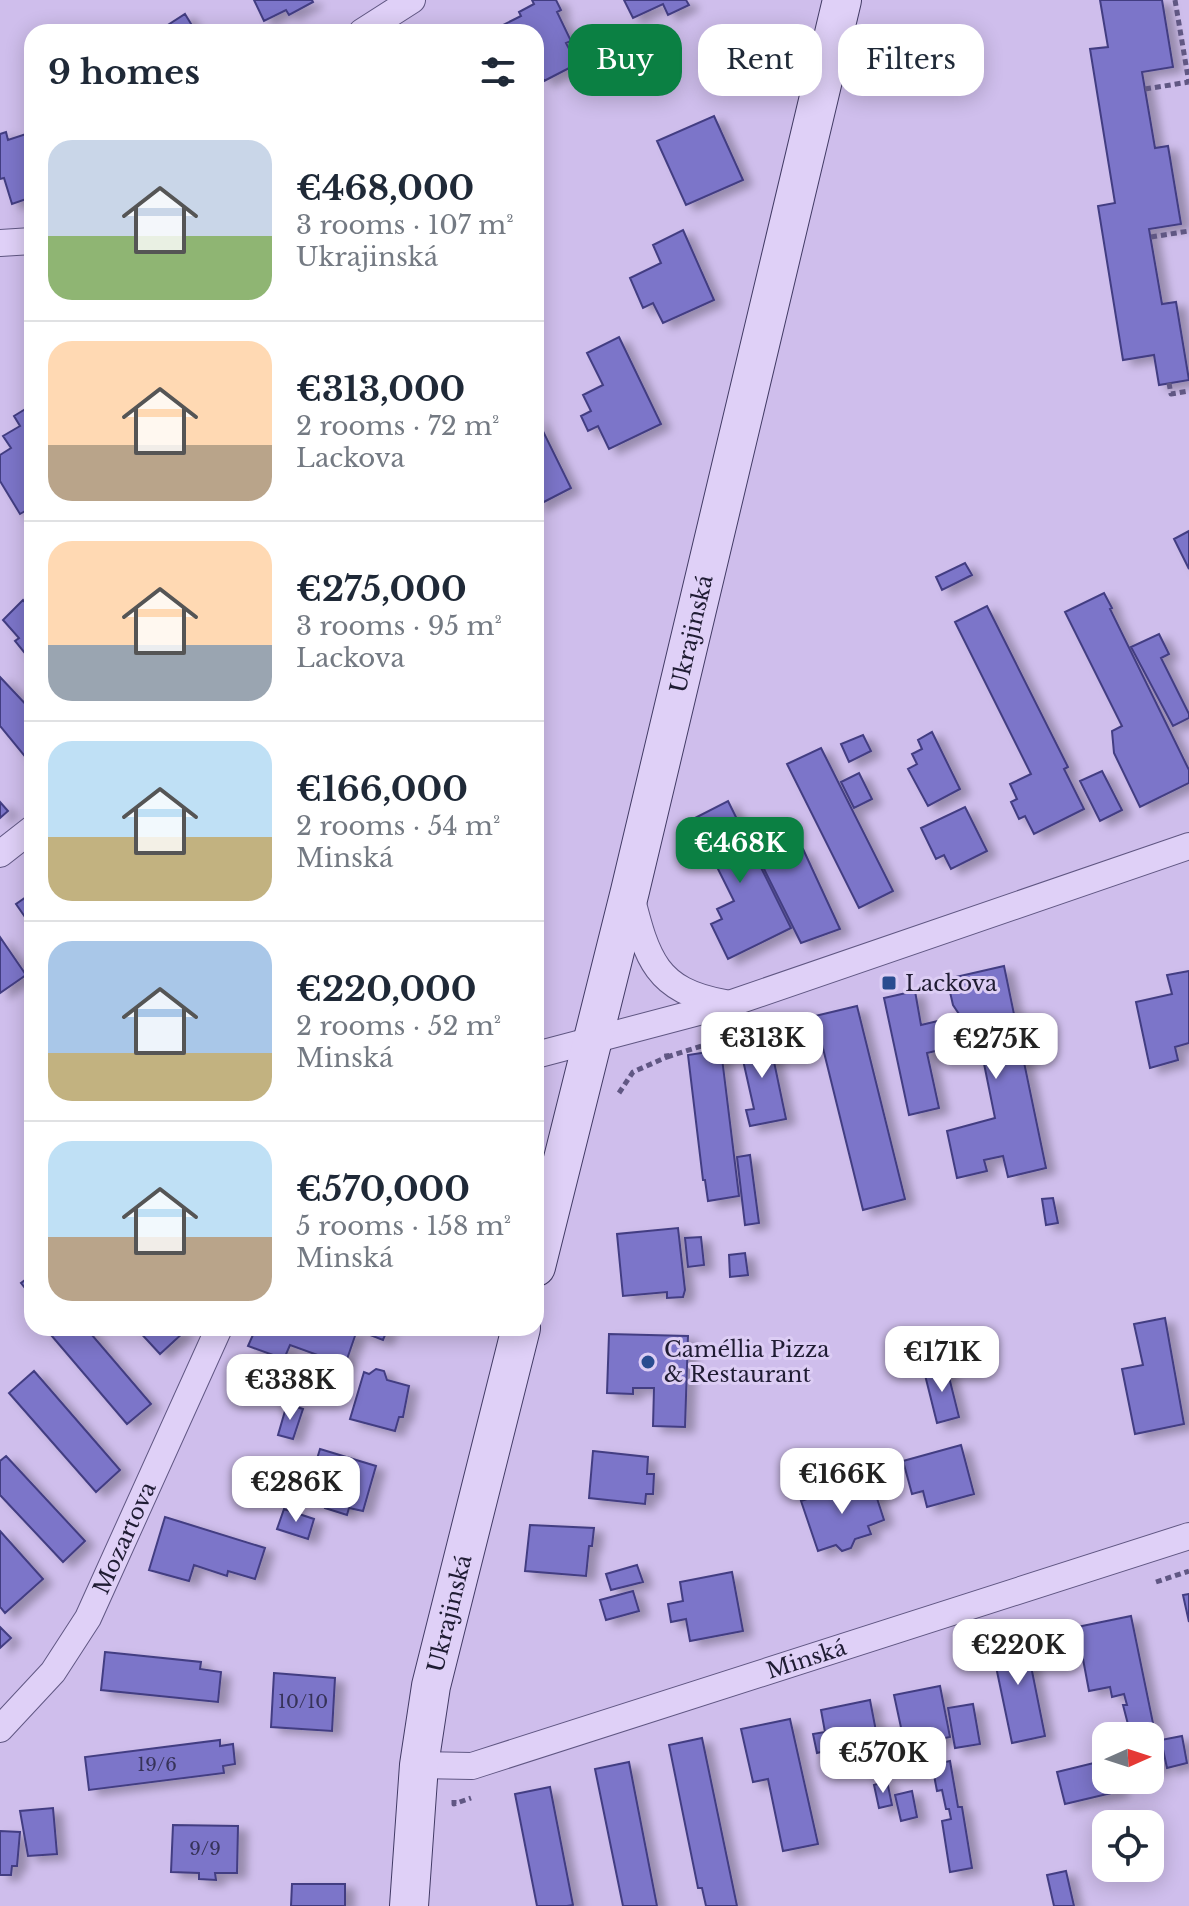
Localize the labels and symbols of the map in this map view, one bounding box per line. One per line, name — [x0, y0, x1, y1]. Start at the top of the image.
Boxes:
street label: Ukrajinská — [665, 571, 719, 696]
pin: €468K — [684, 817, 796, 885]
place label: Lackova — [905, 970, 998, 997]
marker: Lackova — [880, 974, 898, 992]
pin: €313K — [706, 1012, 818, 1080]
pin: €275K — [940, 1013, 1052, 1081]
pin: €171K — [886, 1326, 998, 1394]
place label: Caméllia Pizza & Restaurant — [664, 1336, 830, 1388]
marker: Caméllia Pizza & Restaurant — [639, 1353, 657, 1371]
pin: €338K — [234, 1354, 346, 1422]
pin: €166K — [786, 1448, 898, 1516]
pin: €286K — [240, 1456, 352, 1524]
street label: Mozartova — [88, 1477, 162, 1599]
street label: Ukrajinská — [422, 1551, 478, 1675]
pin: €220K — [962, 1619, 1074, 1687]
street label: Minská — [763, 1634, 850, 1685]
house number: 10/10 — [278, 1691, 328, 1713]
north arrow — [1092, 1722, 1164, 1794]
pin: €570K — [827, 1727, 939, 1795]
house number: 19/6 — [137, 1754, 177, 1776]
house number: 9/9 — [189, 1838, 221, 1860]

